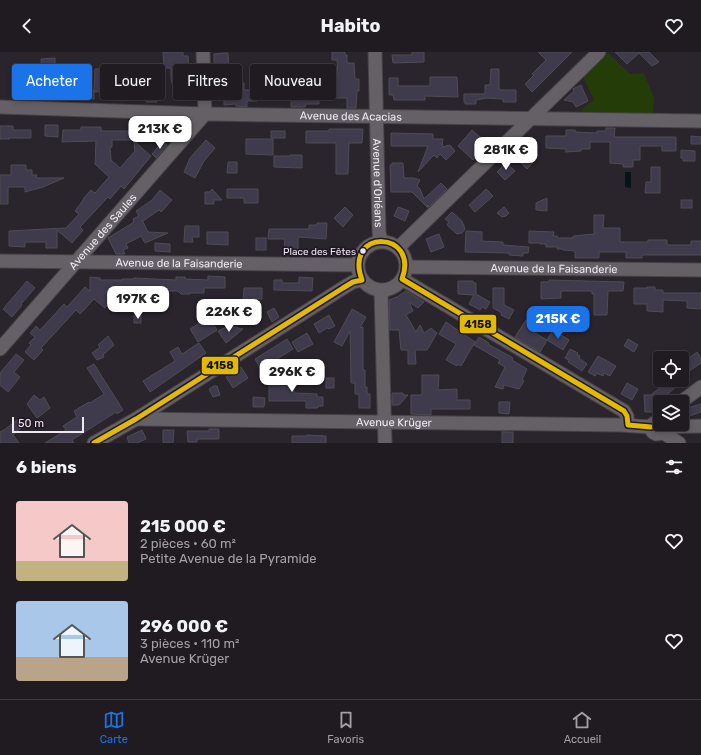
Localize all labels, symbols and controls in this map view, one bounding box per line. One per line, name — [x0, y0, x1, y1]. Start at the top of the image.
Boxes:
icon: back — [16, 15, 38, 37]
text: Habito — [321, 15, 380, 37]
icon: heart — [663, 15, 685, 37]
chip: Acheter — [12, 64, 92, 100]
chip: Louer — [100, 64, 165, 100]
chip: Filtres — [173, 64, 242, 100]
chip: Nouveau — [250, 64, 336, 100]
street label: Avenue des Acacias — [300, 109, 402, 124]
pin: 213K € — [127, 116, 193, 150]
text: 213K € — [137, 121, 183, 136]
pin: 281K € — [473, 137, 539, 171]
street label: Avenue d'Orléans — [370, 138, 385, 228]
text: 281K € — [483, 142, 529, 157]
street label: Avenue des Saules — [66, 191, 140, 272]
place label: Place des Fêtes — [283, 246, 356, 258]
marker: Place des Fêtes — [358, 246, 368, 256]
street label: Avenue de la Faisanderie — [115, 256, 243, 271]
street label: Avenue de la Faisanderie — [490, 262, 618, 276]
pin: 197K € — [105, 286, 171, 320]
text: 197K € — [116, 291, 160, 306]
pin: 226K € — [196, 299, 262, 333]
text: 226K € — [206, 304, 252, 319]
pin: 215K € — [525, 306, 591, 340]
text: 215K € — [536, 311, 580, 326]
line badge: 4158 — [459, 314, 497, 334]
text: 4158 — [464, 318, 492, 331]
map controls — [653, 351, 689, 431]
button: locate — [653, 351, 689, 387]
line badge: 4158 — [201, 356, 239, 375]
text: 4158 — [206, 359, 234, 372]
pin: 296K € — [259, 359, 325, 393]
text: 296K € — [269, 364, 315, 379]
button: layers — [653, 395, 689, 431]
scale bar — [12, 415, 84, 434]
street label: Avenue Krüger — [356, 416, 433, 430]
text: 50 m — [18, 417, 44, 430]
icon: filters — [663, 456, 685, 478]
text: 6 biens — [16, 457, 77, 477]
text: 215 000 € — [140, 516, 226, 536]
icon: home — [48, 517, 96, 565]
icon: heart — [663, 530, 685, 552]
text: 2 pièces · 60 m² — [140, 536, 236, 551]
text: Petite Avenue de la Pyramide — [140, 551, 317, 566]
text: 296 000 € — [140, 616, 228, 636]
icon: home — [48, 617, 96, 665]
icon: heart — [663, 630, 685, 652]
text: 3 pièces · 110 m² — [140, 636, 239, 651]
text: Avenue Krüger — [140, 651, 229, 666]
tab: Carte — [100, 709, 128, 746]
tab: Favoris — [327, 709, 364, 746]
tab: Accueil — [564, 709, 601, 746]

